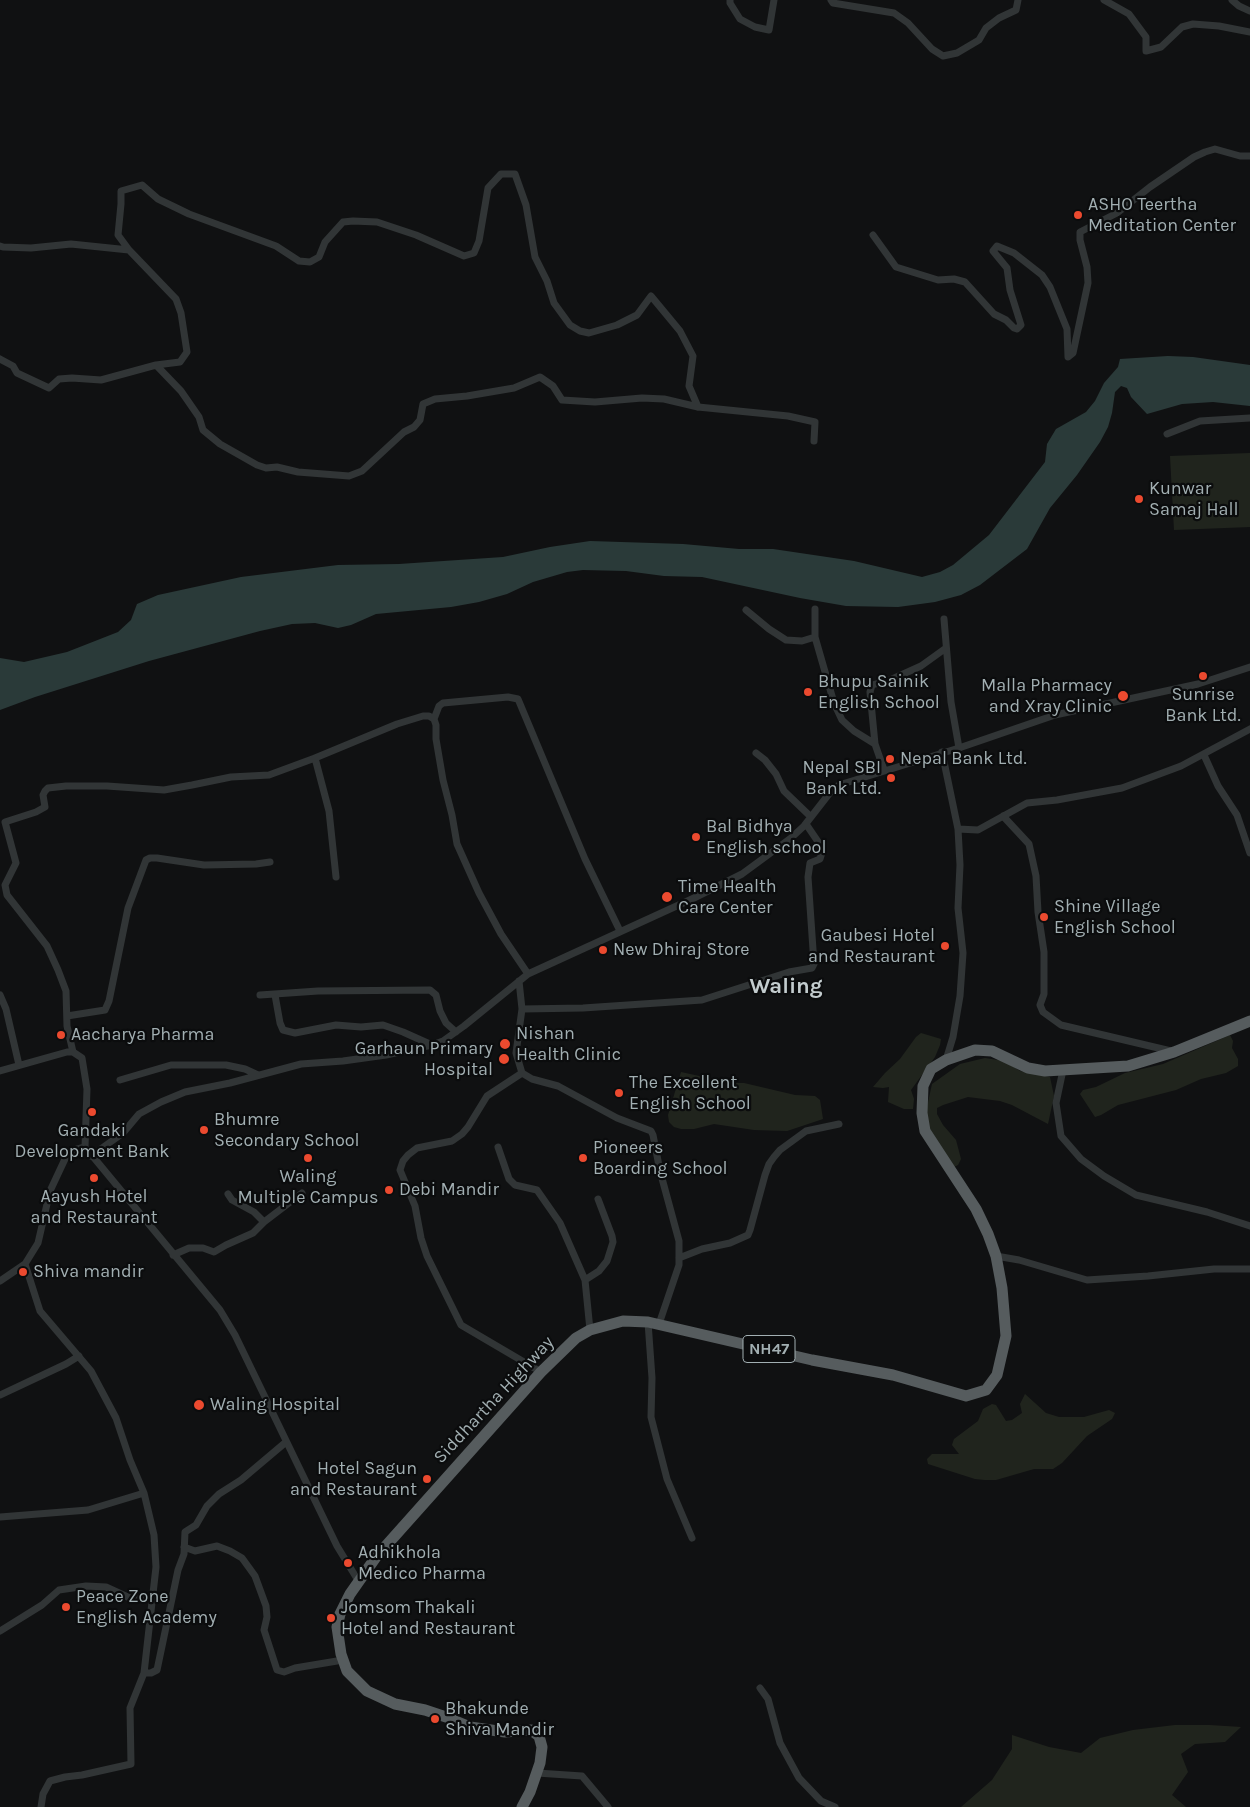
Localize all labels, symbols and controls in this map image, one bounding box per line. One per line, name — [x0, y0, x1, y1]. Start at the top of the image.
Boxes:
place label: ASHO Teertha Meditation Center — [1088, 194, 1236, 236]
marker: ASHO Teertha Meditation Center — [1072, 209, 1084, 221]
place label: Kunwar Samaj Hall — [1149, 478, 1238, 520]
marker: Kunwar Samaj Hall — [1133, 493, 1145, 505]
marker: Sunrise Bank Ltd. — [1197, 670, 1209, 682]
place label: Bhupu Sainik English School — [818, 671, 940, 714]
place label: Malla Pharmacy and Xray Clinic — [981, 675, 1112, 718]
place label: Sunrise Bank Ltd. — [1165, 684, 1241, 726]
marker: Bhupu Sainik English School — [802, 686, 814, 698]
marker: Malla Pharmacy and Xray Clinic — [1116, 689, 1130, 703]
place label: Nepal Bank Ltd. — [900, 748, 1027, 770]
marker: Nepal Bank Ltd. — [884, 753, 896, 765]
place label: Nepal SBI Bank Ltd. — [803, 757, 881, 800]
marker: Nepal SBI Bank Ltd. — [885, 772, 897, 784]
place label: Bal Bidhya English school — [706, 816, 826, 859]
marker: Bal Bidhya English school — [690, 831, 702, 843]
place label: Time Health Care Center — [678, 876, 777, 919]
marker: Time Health Care Center — [660, 890, 674, 904]
place label: Shine Village English School — [1054, 896, 1176, 939]
marker: Shine Village English School — [1038, 911, 1050, 923]
place label: Gaubesi Hotel and Restaurant — [808, 925, 935, 968]
place label: New Dhiraj Store — [613, 939, 750, 961]
marker: Gaubesi Hotel and Restaurant — [939, 940, 951, 952]
marker: New Dhiraj Store — [597, 944, 609, 956]
district label: Waling — [749, 974, 823, 1000]
place label: Nishan Health Clinic — [516, 1023, 621, 1066]
place label: Aacharya Pharma — [71, 1024, 214, 1046]
marker: Aacharya Pharma — [55, 1029, 67, 1041]
marker: Nishan Health Clinic — [498, 1037, 512, 1051]
place label: Garhaun Primary Hospital — [355, 1038, 493, 1080]
marker: Garhaun Primary Hospital — [497, 1052, 511, 1066]
place label: The Excellent English School — [629, 1072, 751, 1114]
marker: The Excellent English School — [613, 1087, 625, 1099]
marker: Gandaki Development Bank — [86, 1106, 98, 1118]
place label: Bhumre Secondary School — [214, 1109, 360, 1152]
place label: Gandaki Development Bank — [15, 1120, 169, 1162]
marker: Bhumre Secondary School — [198, 1124, 210, 1136]
place label: Pioneers Boarding School — [593, 1137, 728, 1180]
marker: Waling Multiple Campus — [302, 1152, 314, 1164]
marker: Pioneers Boarding School — [577, 1152, 589, 1164]
place label: Waling Multiple Campus — [237, 1166, 379, 1208]
marker: Aayush Hotel and Restaurant — [88, 1172, 100, 1184]
place label: Debi Mandir — [399, 1179, 499, 1201]
marker: Debi Mandir — [383, 1184, 395, 1196]
place label: Aayush Hotel and Restaurant — [30, 1186, 158, 1228]
place label: Shiva mandir — [33, 1261, 143, 1283]
marker: Shiva mandir — [17, 1266, 29, 1278]
street label: Siddhartha Highway — [429, 1332, 559, 1468]
road number: NH47 — [743, 1336, 795, 1362]
place label: Waling Hospital — [210, 1394, 340, 1416]
marker: Waling Hospital — [192, 1398, 206, 1412]
place label: Hotel Sagun and Restaurant — [290, 1458, 417, 1500]
marker: Hotel Sagun and Restaurant — [421, 1473, 433, 1485]
place label: Adhikhola Medico Pharma — [358, 1542, 486, 1585]
marker: Adhikhola Medico Pharma — [342, 1557, 354, 1569]
place label: Peace Zone English Academy — [76, 1586, 217, 1628]
place label: Jomsom Thakali Hotel and Restaurant — [341, 1597, 515, 1640]
marker: Peace Zone English Academy — [60, 1601, 72, 1613]
marker: Jomsom Thakali Hotel and Restaurant — [325, 1612, 337, 1624]
place label: Bhakunde Shiva Mandir — [445, 1698, 554, 1740]
marker: Bhakunde Shiva Mandir — [429, 1713, 441, 1725]

